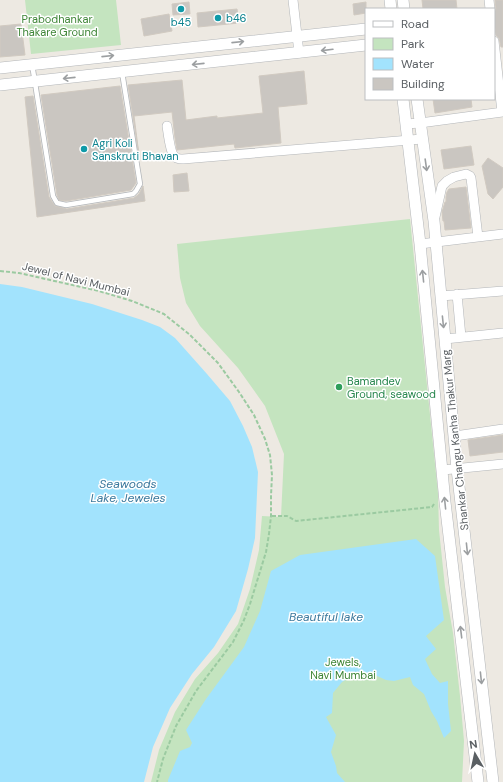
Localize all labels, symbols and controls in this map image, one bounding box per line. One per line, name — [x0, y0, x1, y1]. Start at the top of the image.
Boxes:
marker: b45 — [176, 4, 186, 14]
legend — [365, 8, 495, 100]
place label: b46 — [226, 11, 247, 25]
park label: Prabodhankar Thakare Ground — [16, 12, 98, 39]
marker: b46 — [213, 13, 223, 23]
place label: b45 — [171, 15, 191, 29]
text: Road — [401, 16, 429, 32]
text: Park — [401, 36, 425, 52]
one-way arrow — [231, 39, 244, 46]
one-way arrow — [321, 46, 334, 54]
one-way arrow — [101, 52, 114, 60]
text: Water — [401, 56, 435, 72]
one-way arrow — [192, 60, 205, 68]
one-way arrow — [63, 74, 76, 81]
text: Building — [401, 76, 445, 92]
place label: Agri Koli Sanskruti Bhavan — [92, 136, 179, 163]
marker: Agri Koli Sanskruti Bhavan — [79, 144, 89, 154]
one-way arrow — [422, 158, 430, 171]
street label: Jewel of Navi Mumbai — [21, 259, 131, 299]
one-way arrow — [420, 270, 427, 283]
one-way arrow — [440, 315, 447, 328]
street label: Shankar Changu Kanha Thakur Marg — [439, 349, 471, 531]
place label: Bamandev Ground, seawood — [347, 374, 436, 401]
marker: Bamandev Ground, seawood — [334, 382, 344, 392]
water label: Seawoods Lake, Jeweles — [90, 476, 166, 506]
one-way arrow — [442, 497, 449, 510]
one-way arrow — [463, 542, 470, 555]
water label: Beautiful lake — [289, 609, 363, 625]
one-way arrow — [457, 626, 464, 639]
park label: Jewels, Navi Mumbai — [310, 655, 376, 682]
one-way arrow — [478, 671, 485, 684]
north arrow — [455, 734, 495, 774]
text: N — [468, 737, 478, 752]

